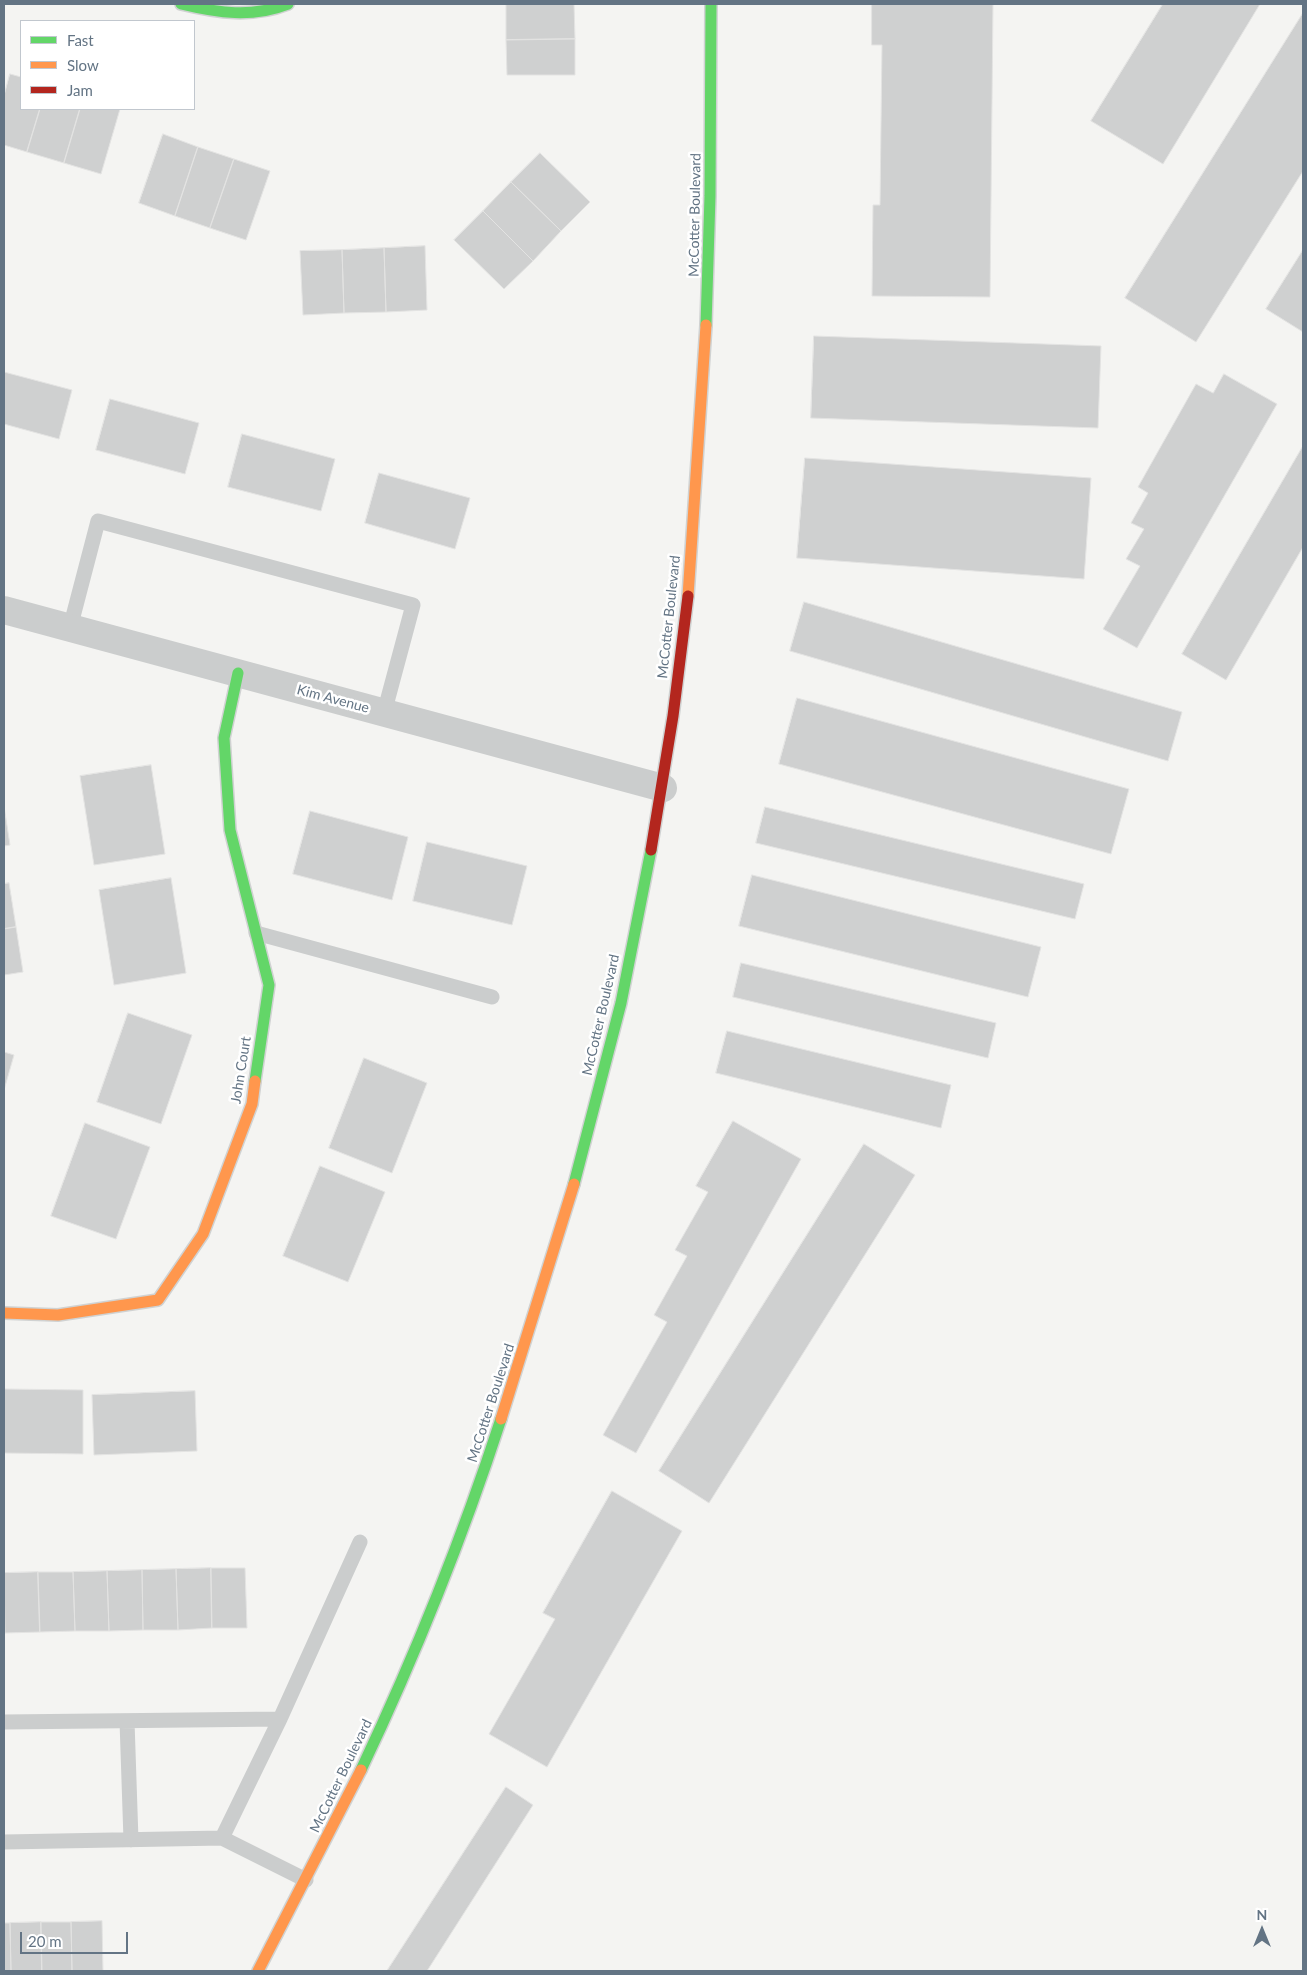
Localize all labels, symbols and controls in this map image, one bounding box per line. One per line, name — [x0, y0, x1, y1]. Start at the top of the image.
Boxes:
legend — [20, 20, 195, 110]
text: Fast — [67, 31, 94, 49]
text: Slow — [67, 56, 99, 74]
text: Jam — [67, 81, 93, 99]
street label: McCotter Boulevard — [686, 153, 704, 277]
street label: McCotter Boulevard — [654, 555, 684, 679]
street label: Kim Avenue — [295, 681, 371, 717]
street label: McCotter Boulevard — [579, 953, 623, 1077]
street label: John Court — [227, 1035, 255, 1105]
street label: McCotter Boulevard — [464, 1342, 518, 1464]
street label: McCotter Boulevard — [306, 1717, 376, 1835]
north arrow — [1237, 1905, 1287, 1955]
text: N — [1257, 1906, 1267, 1923]
scale bar — [22, 1922, 130, 1954]
text: 20 m — [28, 1932, 62, 1950]

